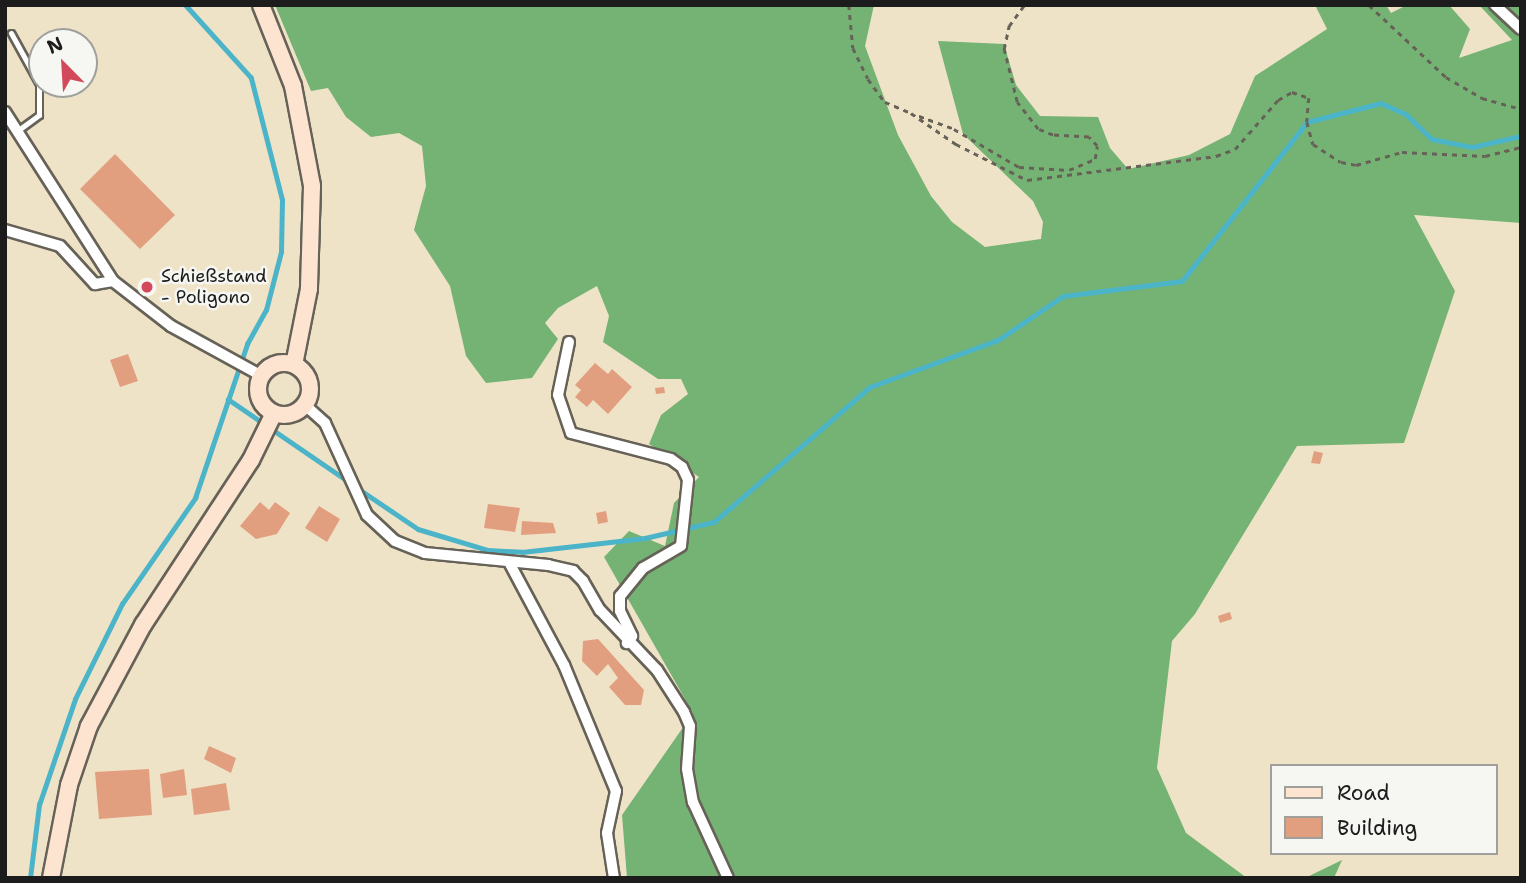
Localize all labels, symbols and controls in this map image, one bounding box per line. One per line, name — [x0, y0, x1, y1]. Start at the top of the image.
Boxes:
north arrow — [28, 28, 98, 98]
text: N — [43, 31, 67, 60]
place label: Schießstand - Poligono — [161, 266, 267, 308]
marker: Schießstand - Poligono — [139, 279, 155, 295]
legend — [1270, 764, 1498, 855]
text: Road — [1337, 779, 1390, 807]
text: Building — [1337, 814, 1417, 842]

